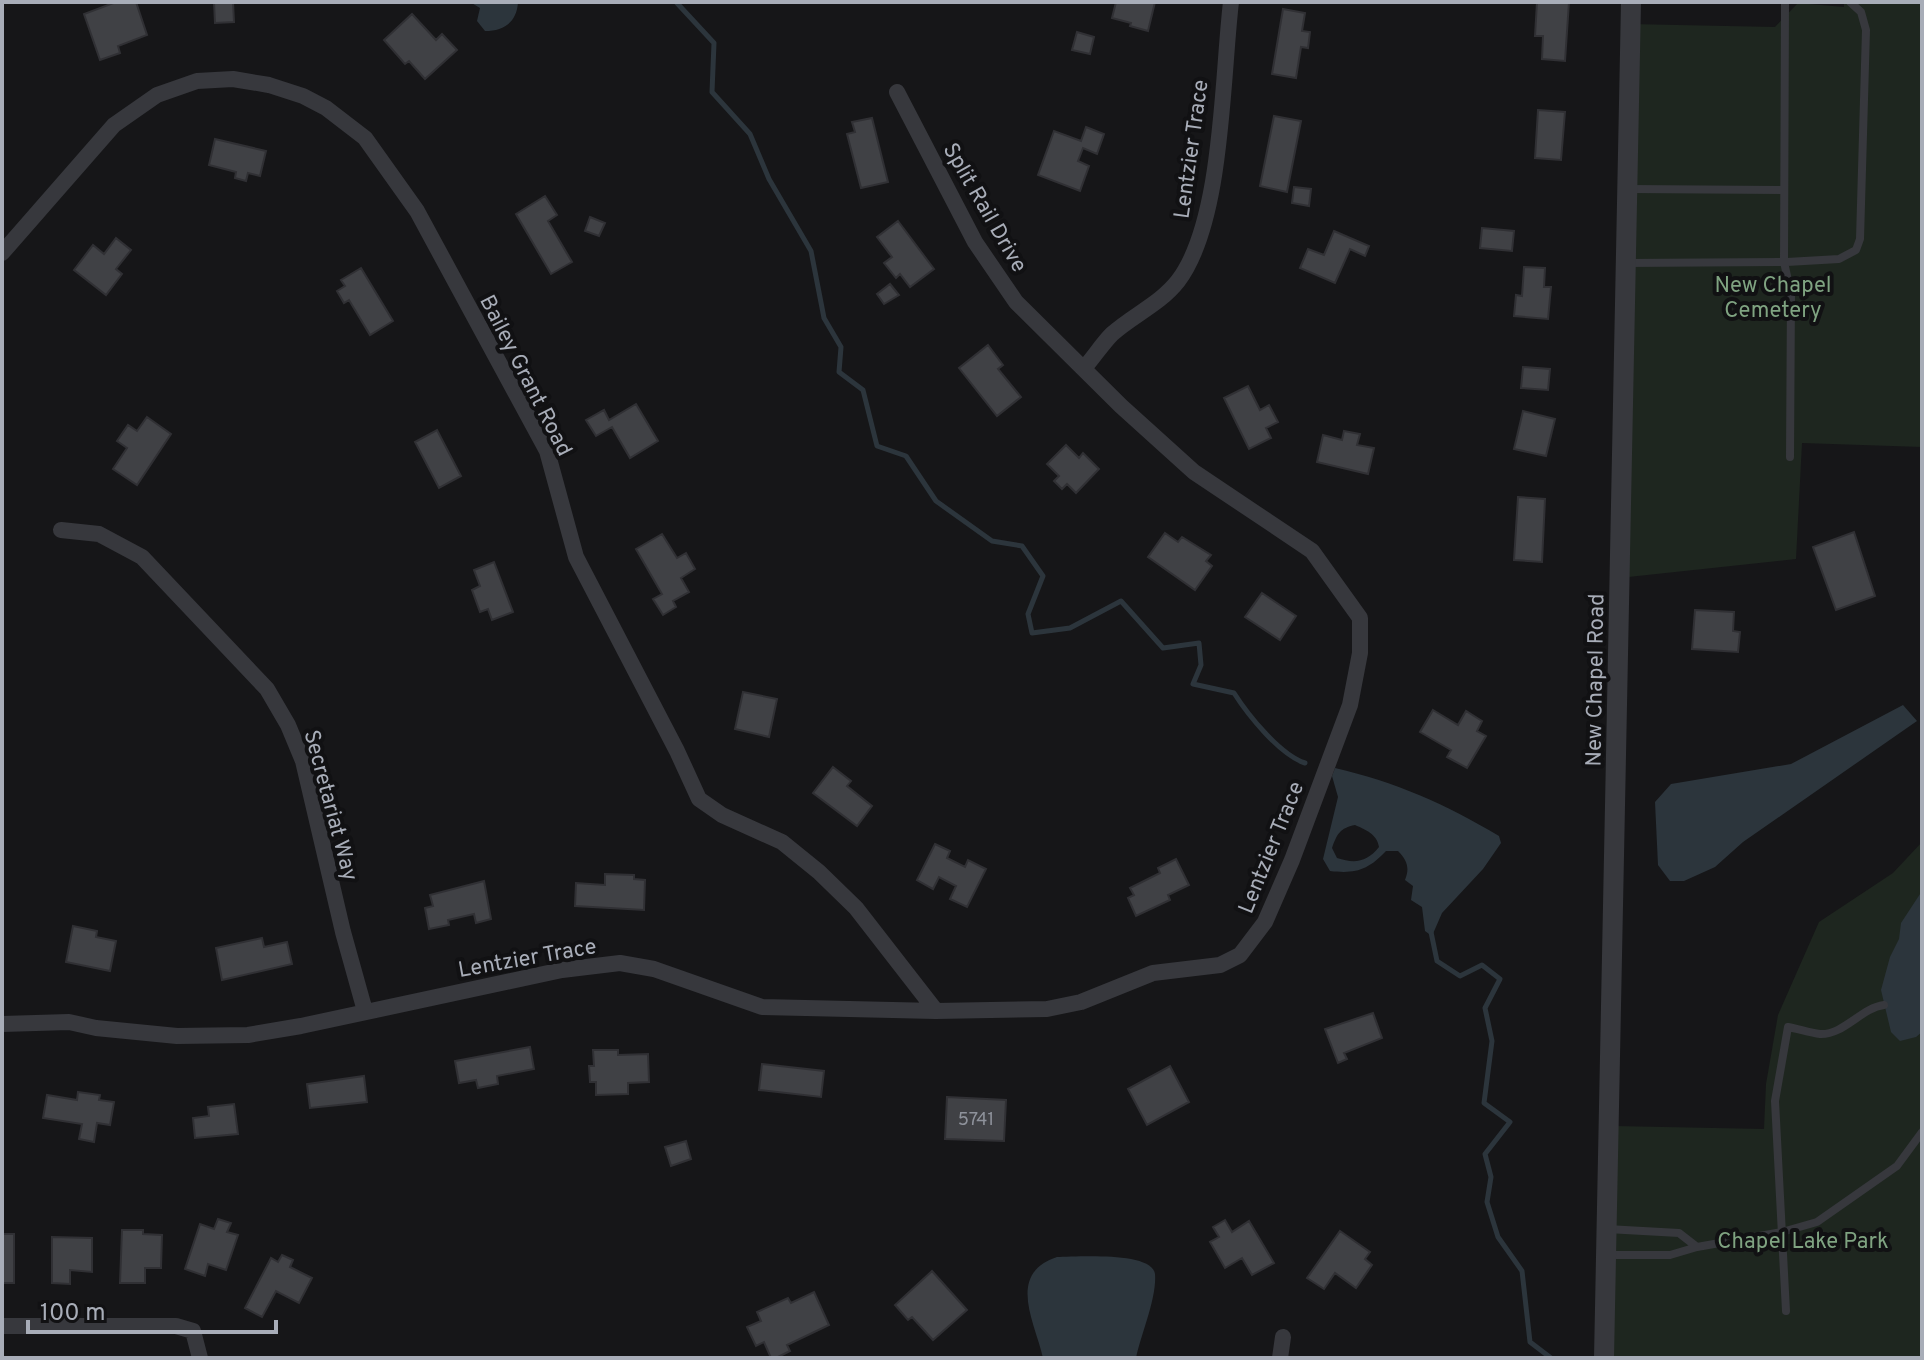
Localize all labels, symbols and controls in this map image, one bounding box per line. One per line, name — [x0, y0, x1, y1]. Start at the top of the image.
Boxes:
street label: Lentzier Trace — [1169, 78, 1216, 221]
street label: Split Rail Drive — [936, 139, 1032, 278]
park label: New Chapel Cemetery — [1714, 273, 1832, 325]
street label: Bailey Grant Road — [472, 291, 577, 461]
street label: New Chapel Road — [1581, 593, 1612, 767]
street label: Secretariat Way — [296, 727, 363, 884]
street label: Lentzier Trace — [1234, 778, 1311, 918]
street label: Lentzier Trace — [456, 934, 599, 985]
house number: 5741 — [958, 1109, 994, 1132]
park label: Chapel Lake Park — [1717, 1229, 1889, 1256]
scale bar — [28, 1284, 276, 1334]
text: 100 m — [40, 1299, 106, 1329]

